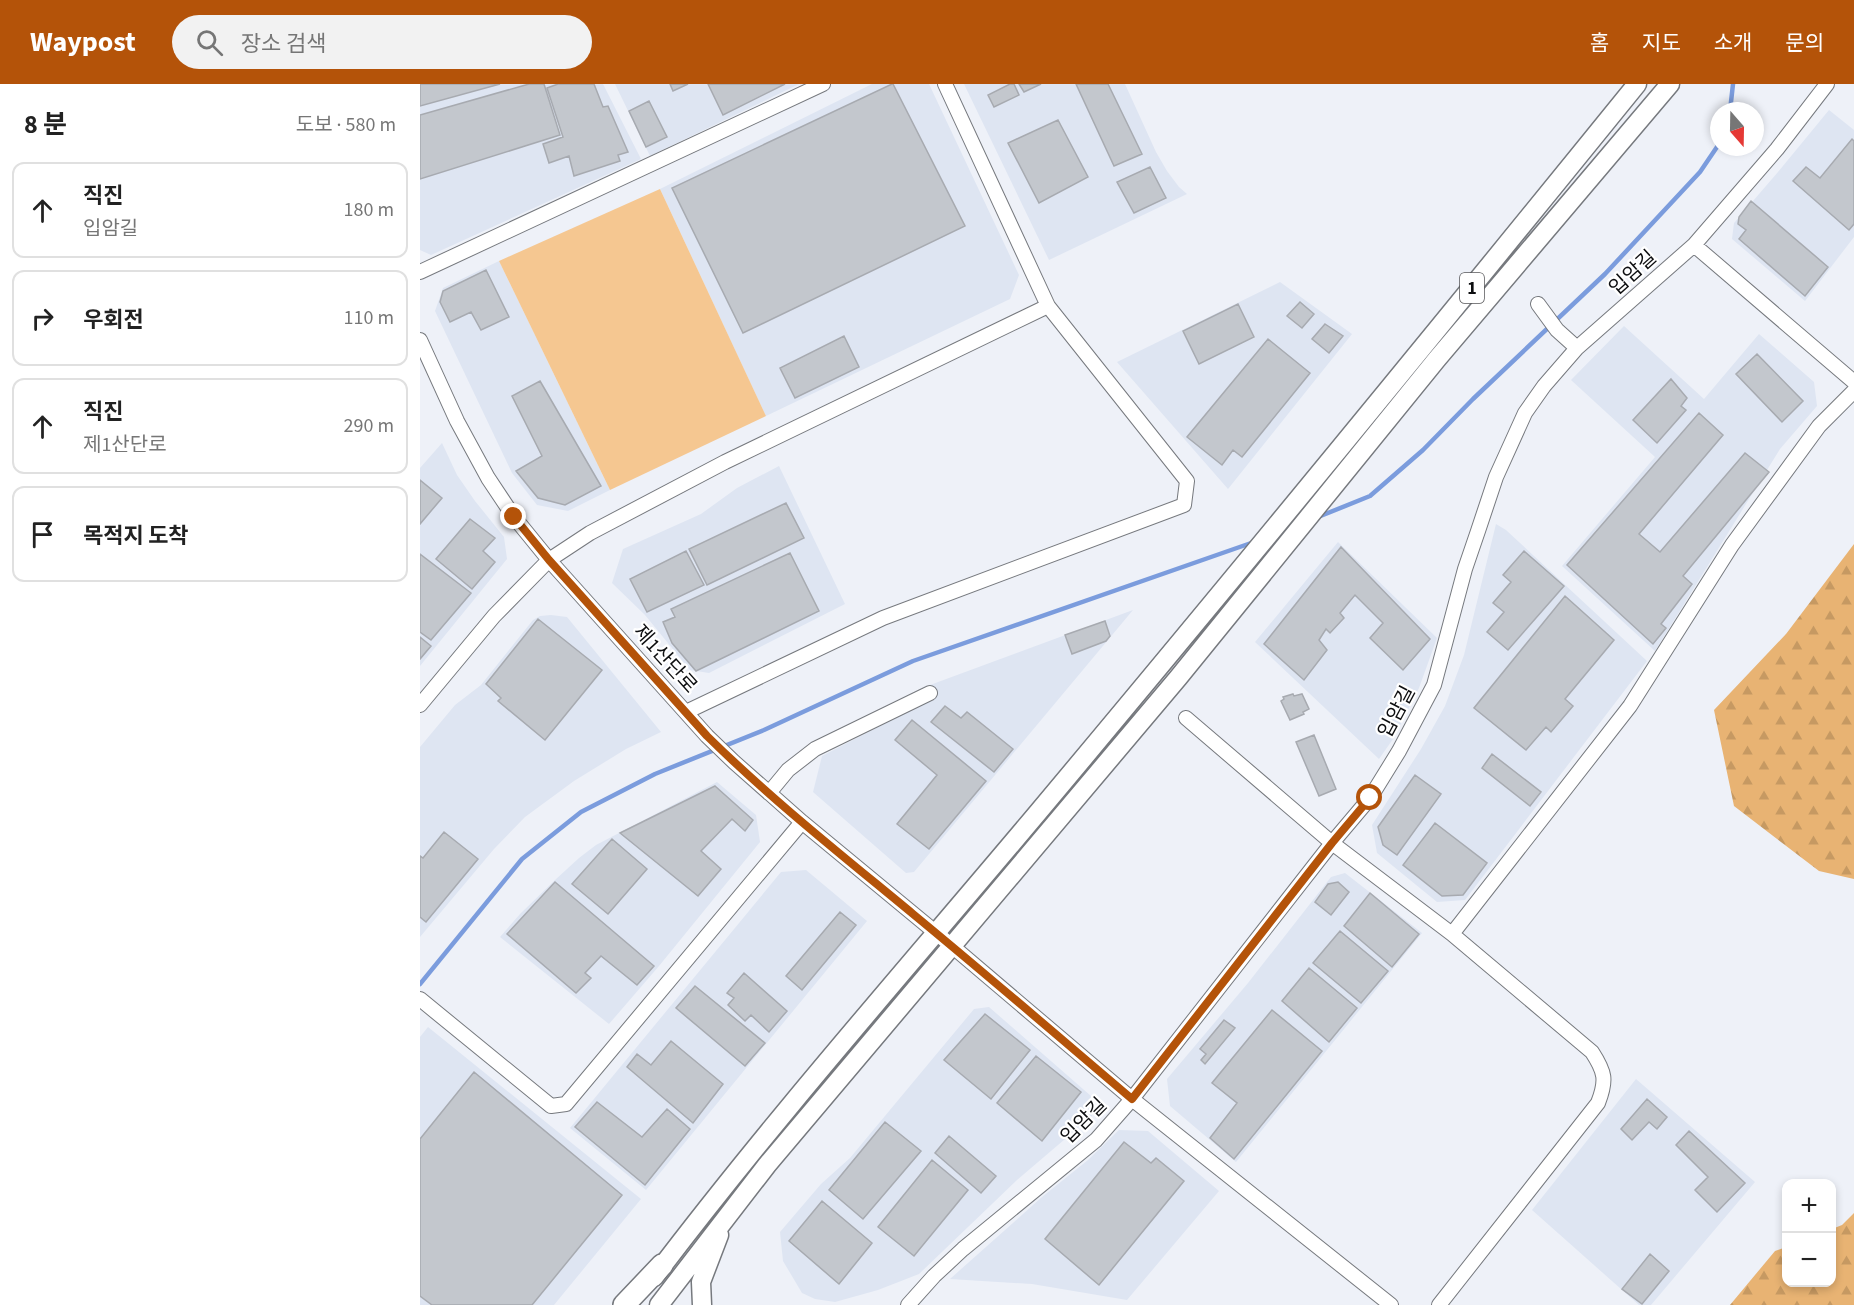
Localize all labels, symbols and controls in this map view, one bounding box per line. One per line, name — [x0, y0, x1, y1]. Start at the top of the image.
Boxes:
search box — [172, 15, 592, 69]
text: Waypost — [30, 22, 136, 62]
icon: search — [193, 26, 226, 59]
text: 장소 검색 — [241, 28, 326, 60]
text: 홈 — [1590, 28, 1609, 58]
text: 지도 — [1642, 28, 1681, 58]
text: 소개 — [1714, 28, 1752, 58]
text: 문의 — [1785, 28, 1824, 58]
north arrow — [1710, 102, 1764, 156]
text: 8 분 — [24, 106, 67, 143]
text: 도보 · 580 m — [296, 111, 396, 139]
text: 직진 — [83, 180, 123, 212]
icon: ahead — [26, 194, 59, 227]
text: 180 m — [344, 196, 394, 224]
text: 입암길 — [83, 215, 138, 243]
street label: 입암길 — [1603, 244, 1663, 302]
road number: 1 — [1460, 273, 1484, 303]
icon: right — [26, 302, 59, 335]
text: 우회전 — [83, 304, 144, 336]
text: 110 m — [344, 304, 394, 332]
text: 직진 — [83, 396, 123, 428]
icon: ahead — [26, 410, 59, 443]
text: 290 m — [344, 412, 394, 440]
text: 제1산단로 — [83, 431, 167, 459]
route end — [500, 503, 526, 529]
icon: arrive — [26, 518, 59, 551]
text: 목적지 도착 — [83, 520, 189, 552]
street label: 제1산단로 — [627, 619, 703, 699]
street label: 입암길 — [1372, 681, 1422, 743]
route start — [1356, 784, 1382, 810]
street label: 입암길 — [1055, 1092, 1113, 1150]
map controls — [1782, 1179, 1836, 1287]
button: + — [1782, 1179, 1836, 1233]
button: − — [1782, 1233, 1836, 1287]

